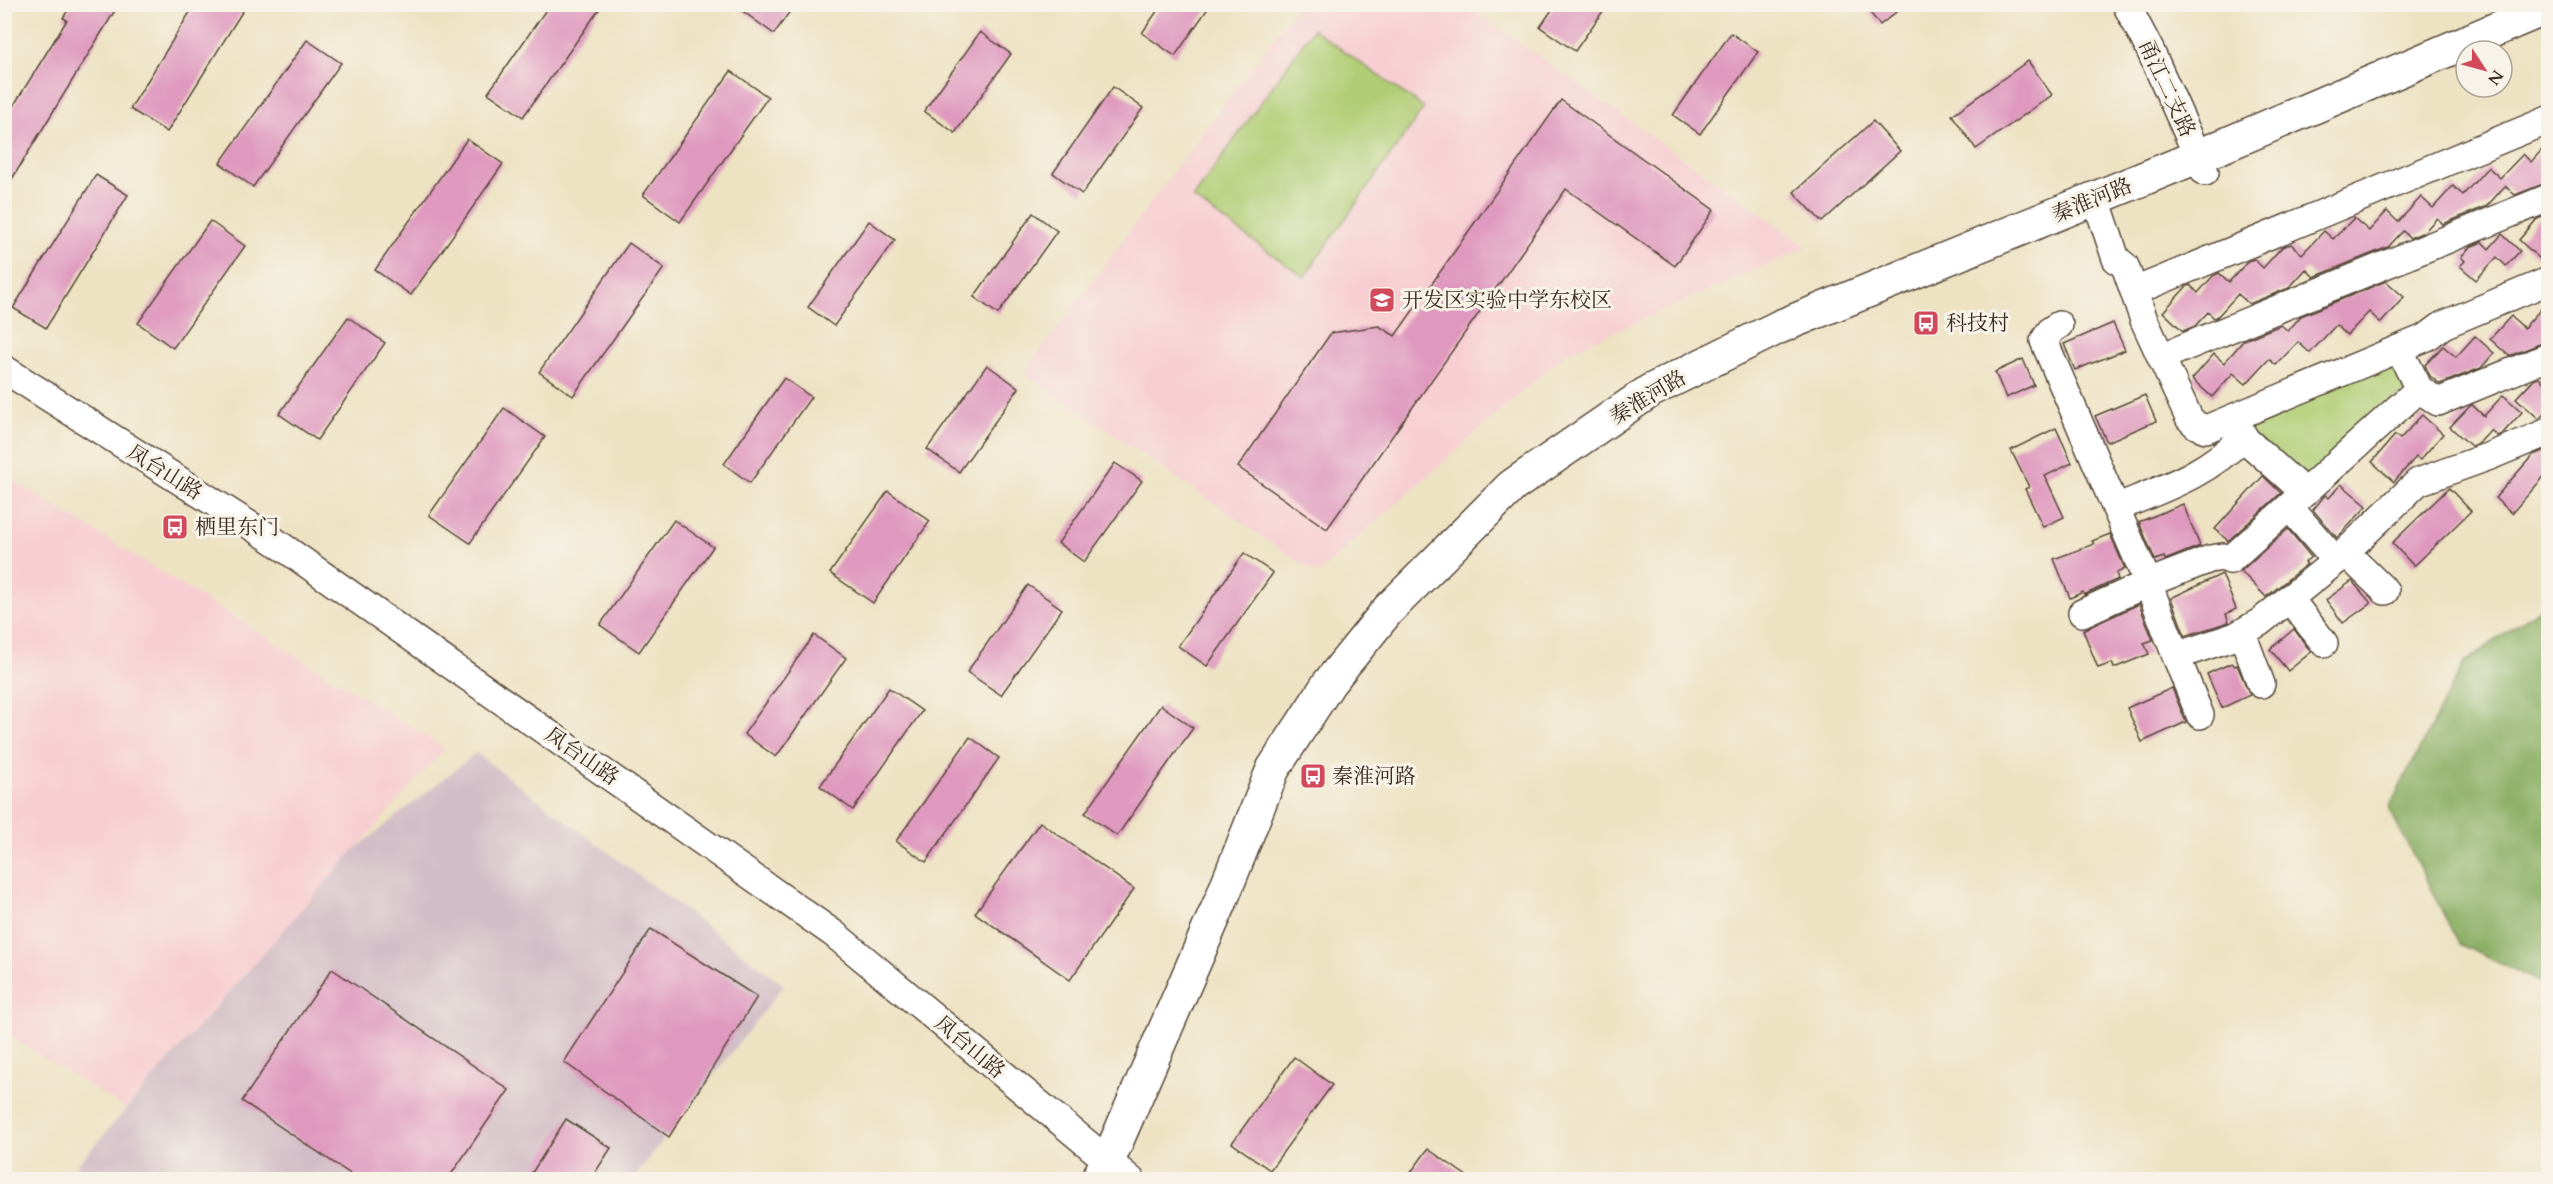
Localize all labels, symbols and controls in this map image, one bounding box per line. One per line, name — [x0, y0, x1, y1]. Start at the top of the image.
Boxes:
street label: 甬江二支路 — [2131, 35, 2202, 142]
north arrow — [2454, 39, 2514, 99]
text: N — [2482, 65, 2508, 89]
street label: 秦淮河路 — [2048, 171, 2137, 230]
school or university icon: 开发区实验中学东校区 — [1367, 285, 1397, 315]
place label: 开发区实验中学东校区 — [1402, 286, 1612, 315]
bus stop icon: 科技村 — [1911, 308, 1941, 338]
place label: 科技村 — [1946, 309, 2009, 338]
street label: 秦淮河路 — [1605, 363, 1692, 431]
street label: 凤台山路 — [121, 438, 208, 507]
bus stop icon: 栖里东门 — [160, 512, 190, 542]
place label: 栖里东门 — [195, 513, 279, 542]
street label: 凤台山路 — [539, 720, 624, 792]
bus stop icon: 秦淮河路 — [1298, 761, 1328, 791]
place label: 秦淮河路 — [1332, 762, 1416, 791]
street label: 凤台山路 — [928, 1009, 1011, 1085]

